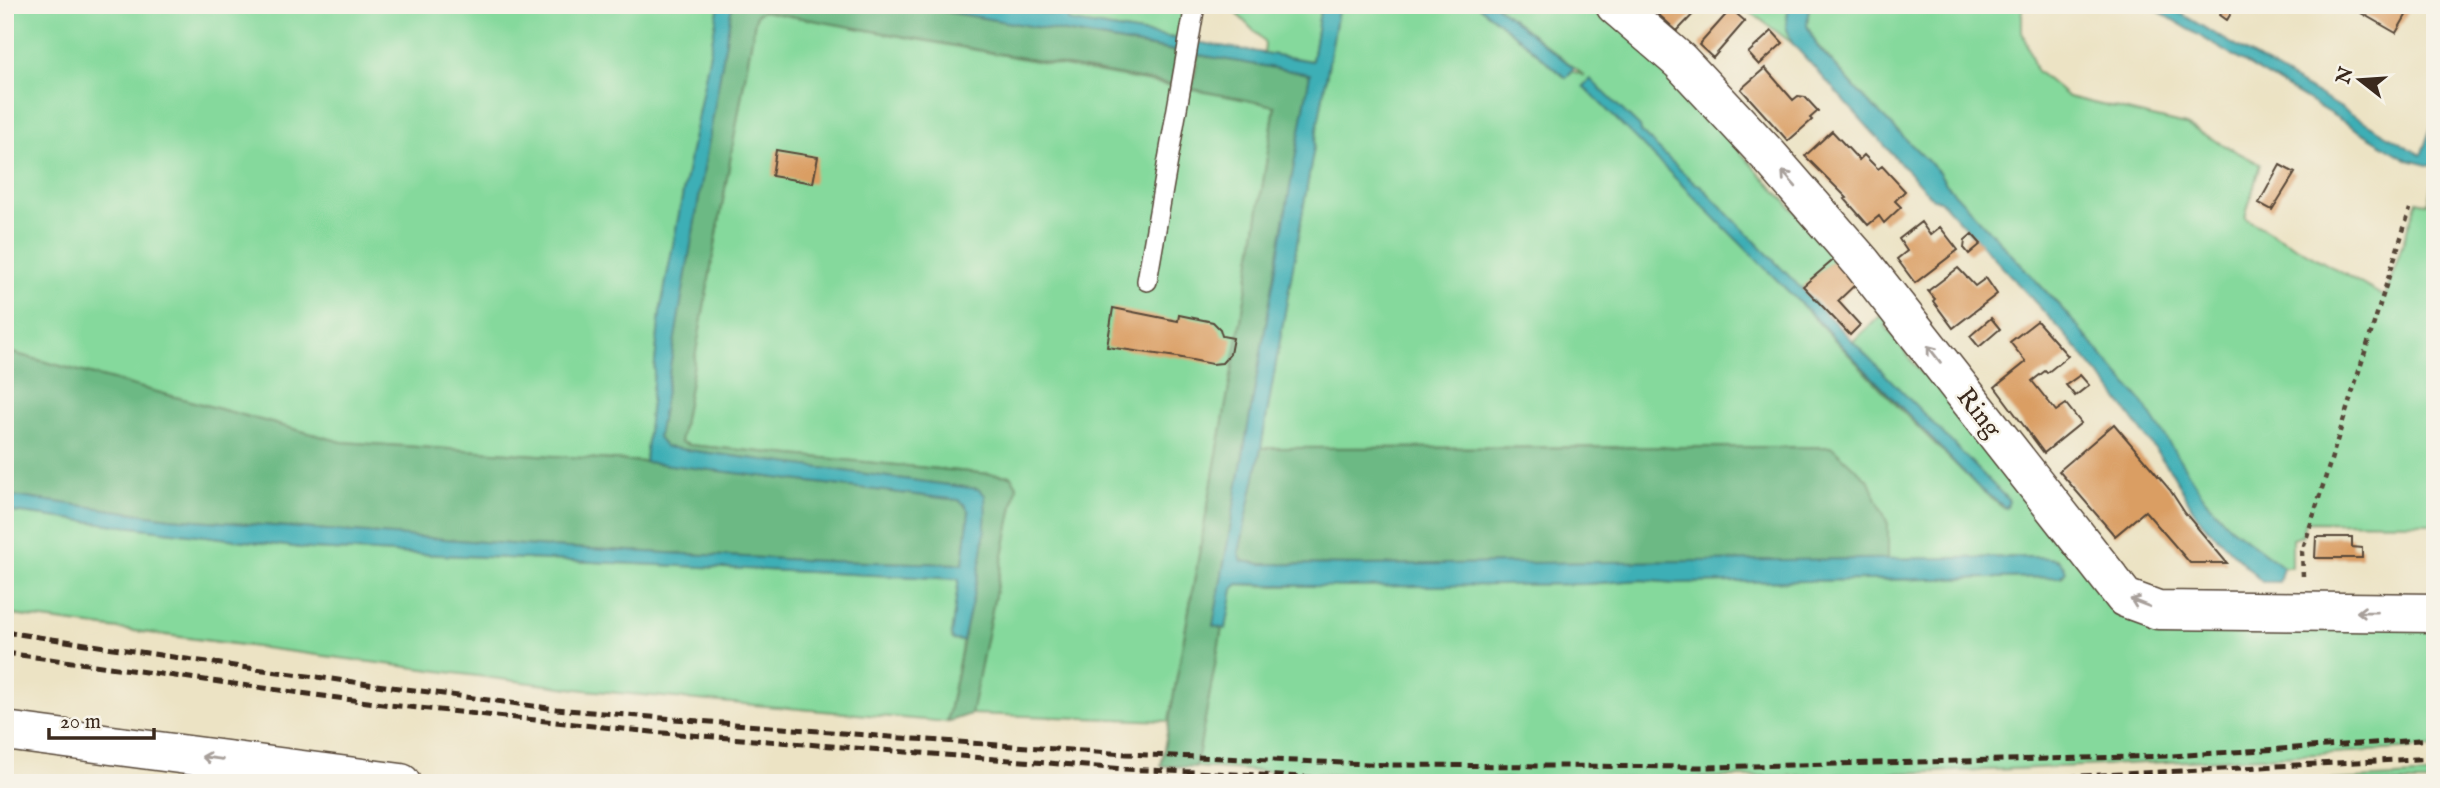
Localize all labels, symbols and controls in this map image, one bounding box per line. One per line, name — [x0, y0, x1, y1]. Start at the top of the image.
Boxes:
north arrow — [2324, 46, 2394, 116]
text: N — [2331, 64, 2360, 88]
one-way arrow — [1781, 170, 1797, 188]
one-way arrow — [1927, 345, 1942, 364]
street label: Ring — [1949, 381, 2009, 445]
one-way arrow — [2130, 596, 2152, 608]
one-way arrow — [2355, 606, 2378, 619]
scale bar — [49, 697, 154, 741]
text: 20 m — [60, 709, 101, 736]
one-way arrow — [201, 751, 224, 764]

